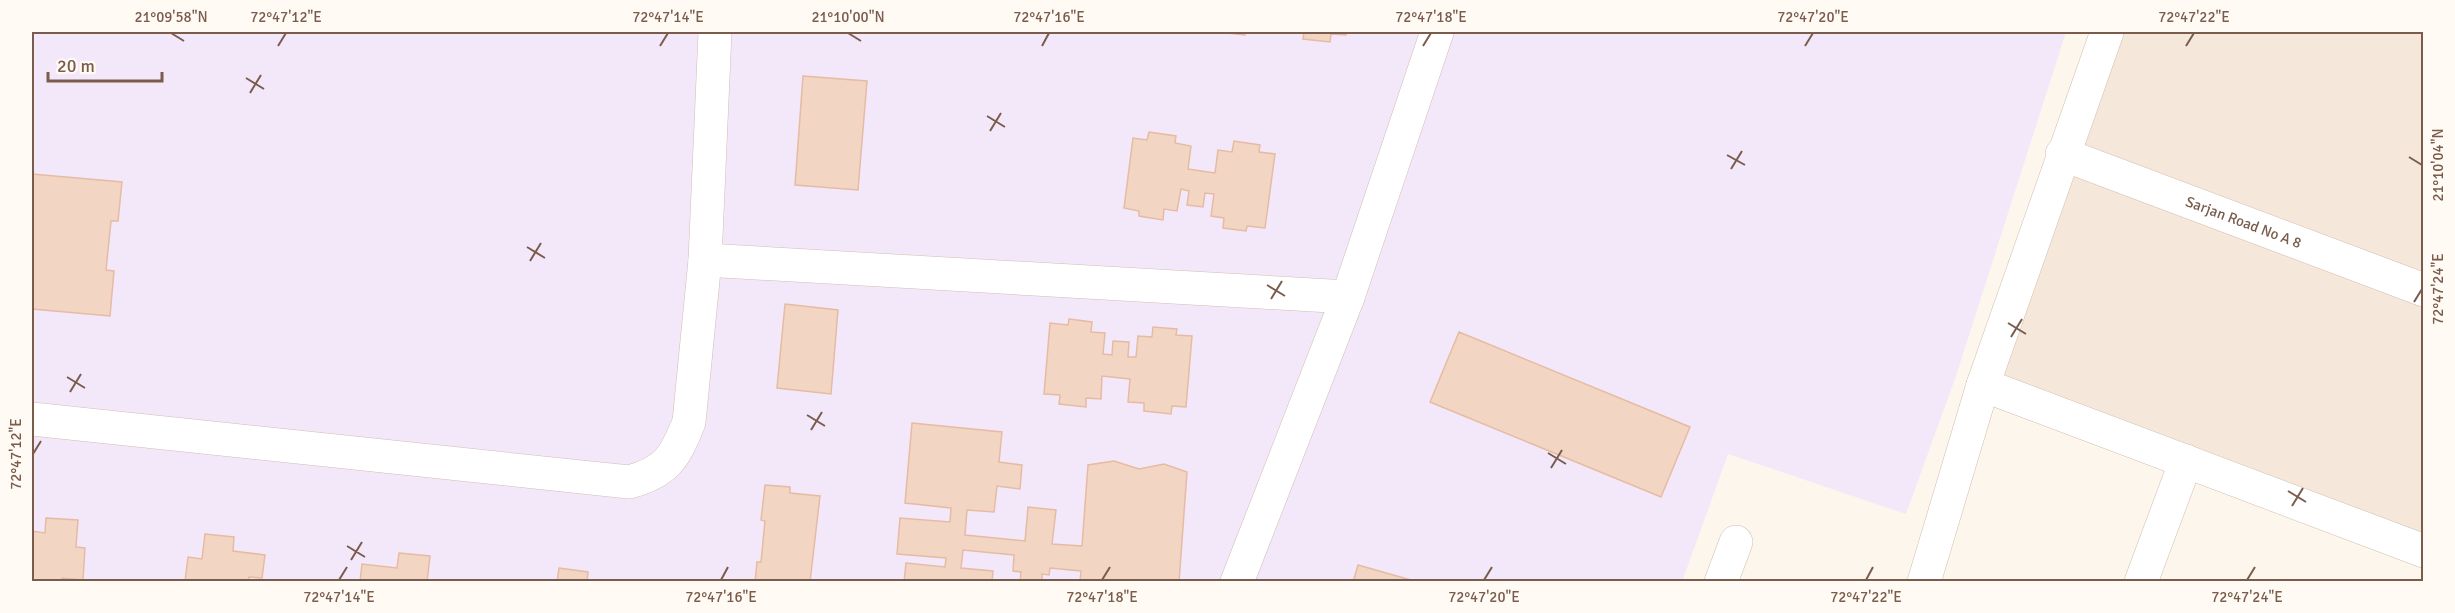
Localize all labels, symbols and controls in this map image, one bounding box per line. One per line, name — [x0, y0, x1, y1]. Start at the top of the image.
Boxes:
text: 21°09'58"N — [134, 8, 208, 26]
text: 72°47'12"E — [250, 8, 322, 26]
text: 72°47'14"E — [632, 8, 704, 26]
text: 21°10'00"N — [811, 8, 885, 26]
text: 72°47'16"E — [1013, 8, 1085, 26]
text: 72°47'18"E — [1395, 8, 1467, 26]
text: 72°47'20"E — [1777, 8, 1849, 26]
text: 72°47'22"E — [2158, 8, 2230, 26]
scale bar — [48, 45, 162, 83]
text: 20 m — [57, 55, 95, 77]
text: 21°10'04"N — [2429, 128, 2447, 202]
street label: Sarjan Road No A 8 — [2183, 192, 2304, 252]
text: 72°47'24"E — [2429, 253, 2447, 325]
text: 72°47'12"E — [7, 418, 25, 490]
text: 72°47'14"E — [303, 588, 375, 606]
text: 72°47'16"E — [685, 588, 757, 606]
text: 72°47'18"E — [1066, 588, 1138, 606]
text: 72°47'20"E — [1448, 588, 1520, 606]
text: 72°47'22"E — [1830, 588, 1902, 606]
text: 72°47'24"E — [2211, 588, 2283, 606]

